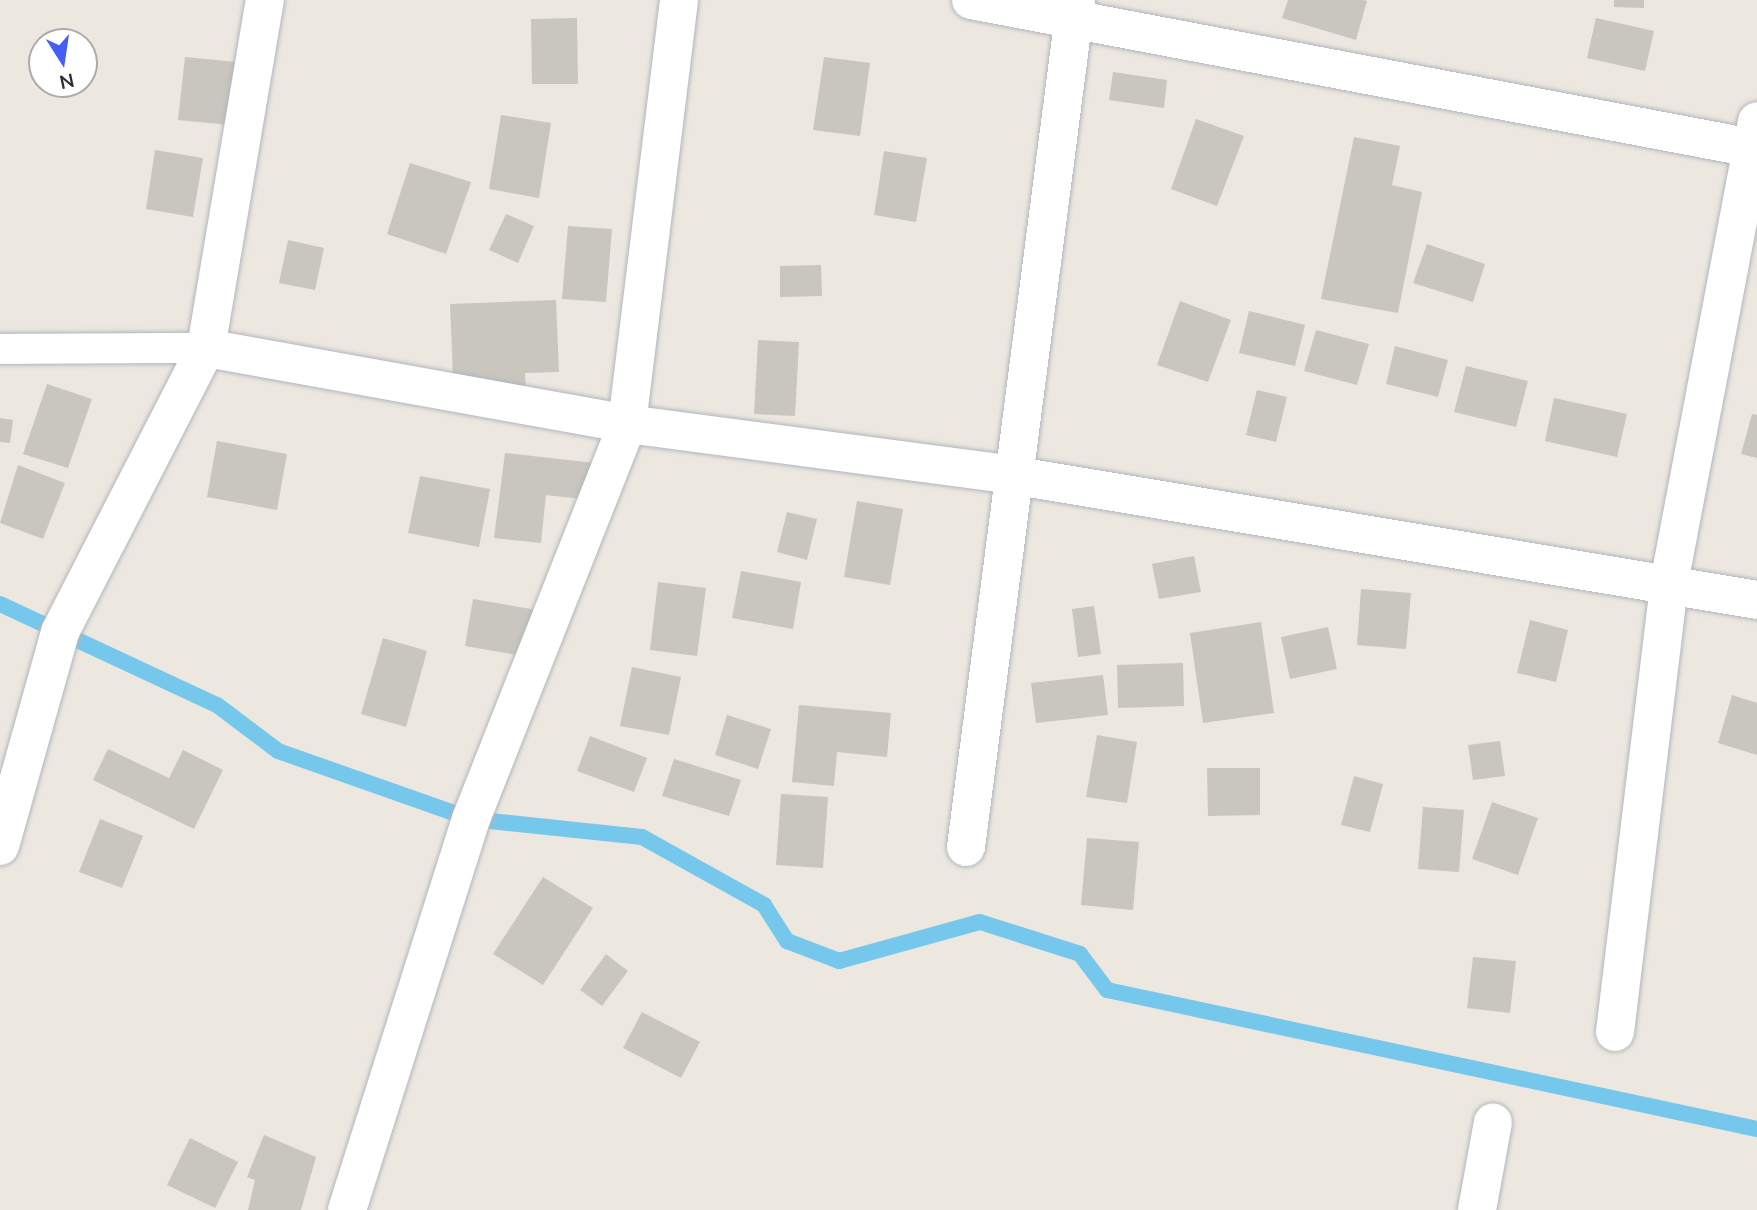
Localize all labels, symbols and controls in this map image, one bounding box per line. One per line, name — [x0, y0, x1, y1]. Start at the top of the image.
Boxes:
north arrow — [28, 28, 98, 98]
text: N — [57, 68, 76, 95]

